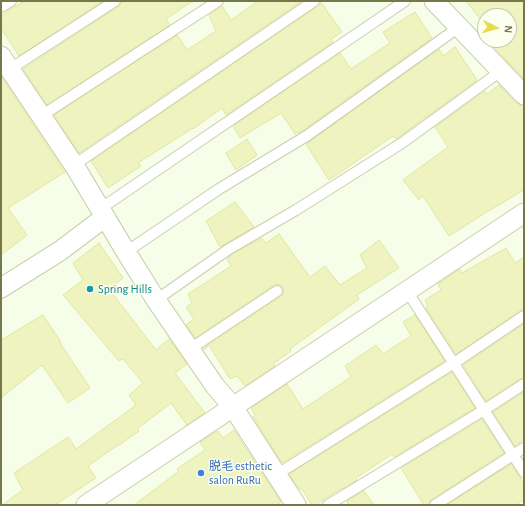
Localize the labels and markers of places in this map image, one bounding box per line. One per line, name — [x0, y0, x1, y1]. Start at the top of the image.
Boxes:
place label: Spring Hills — [98, 282, 152, 296]
marker: Spring Hills — [85, 284, 95, 294]
place label: 脱毛 esthetic salon RuRu — [209, 459, 272, 487]
marker: 脱毛 esthetic salon RuRu — [196, 468, 206, 478]

